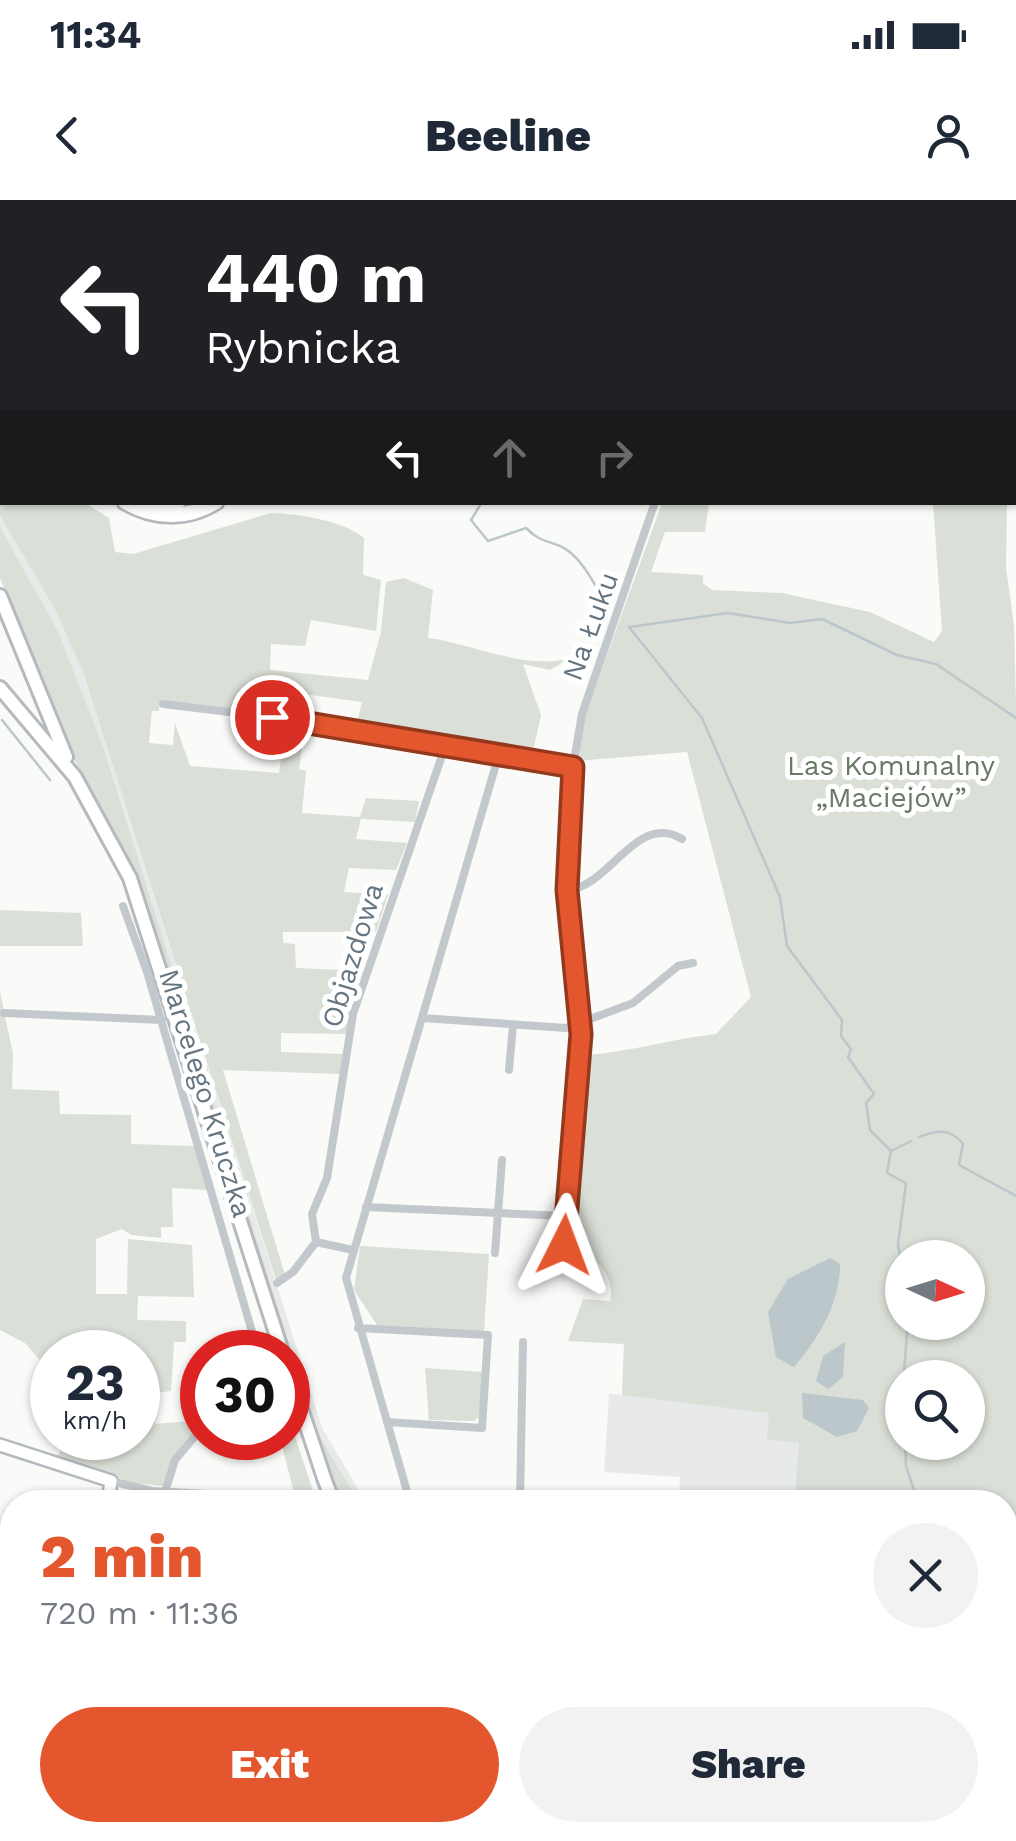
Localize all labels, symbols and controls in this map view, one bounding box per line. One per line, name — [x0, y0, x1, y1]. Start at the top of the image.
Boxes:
text: 11:34 — [50, 13, 141, 57]
icon: back — [40, 108, 95, 163]
icon: person — [921, 108, 976, 163]
text: Beeline — [425, 109, 591, 162]
text: 440 m — [205, 237, 426, 319]
icon: left — [40, 240, 170, 370]
text: Rybnicka — [205, 321, 400, 374]
icon: left — [377, 430, 432, 485]
icon: ahead — [482, 430, 537, 485]
icon: right — [587, 430, 642, 485]
street label: Na Łuku — [556, 568, 625, 685]
pin — [230, 675, 315, 760]
icon: arrive — [245, 690, 300, 745]
park label: Las Komunalny „Maciejów” — [787, 749, 996, 814]
street label: Objazdowa — [315, 879, 390, 1031]
street label: Marcelego Kruczka — [152, 965, 259, 1221]
position arrow — [512, 1193, 616, 1297]
north arrow — [885, 1240, 985, 1340]
map controls — [885, 1240, 985, 1460]
speed limit sign: 30 — [180, 1330, 310, 1460]
text: 23 — [65, 1353, 125, 1412]
button: search — [885, 1360, 985, 1460]
text: km/h — [63, 1406, 127, 1435]
text: 2 min — [40, 1521, 204, 1592]
button: close — [873, 1523, 978, 1628]
text: 720 m · 11:36 — [40, 1594, 239, 1632]
button: Exit — [40, 1707, 499, 1822]
button: Share — [519, 1707, 978, 1822]

